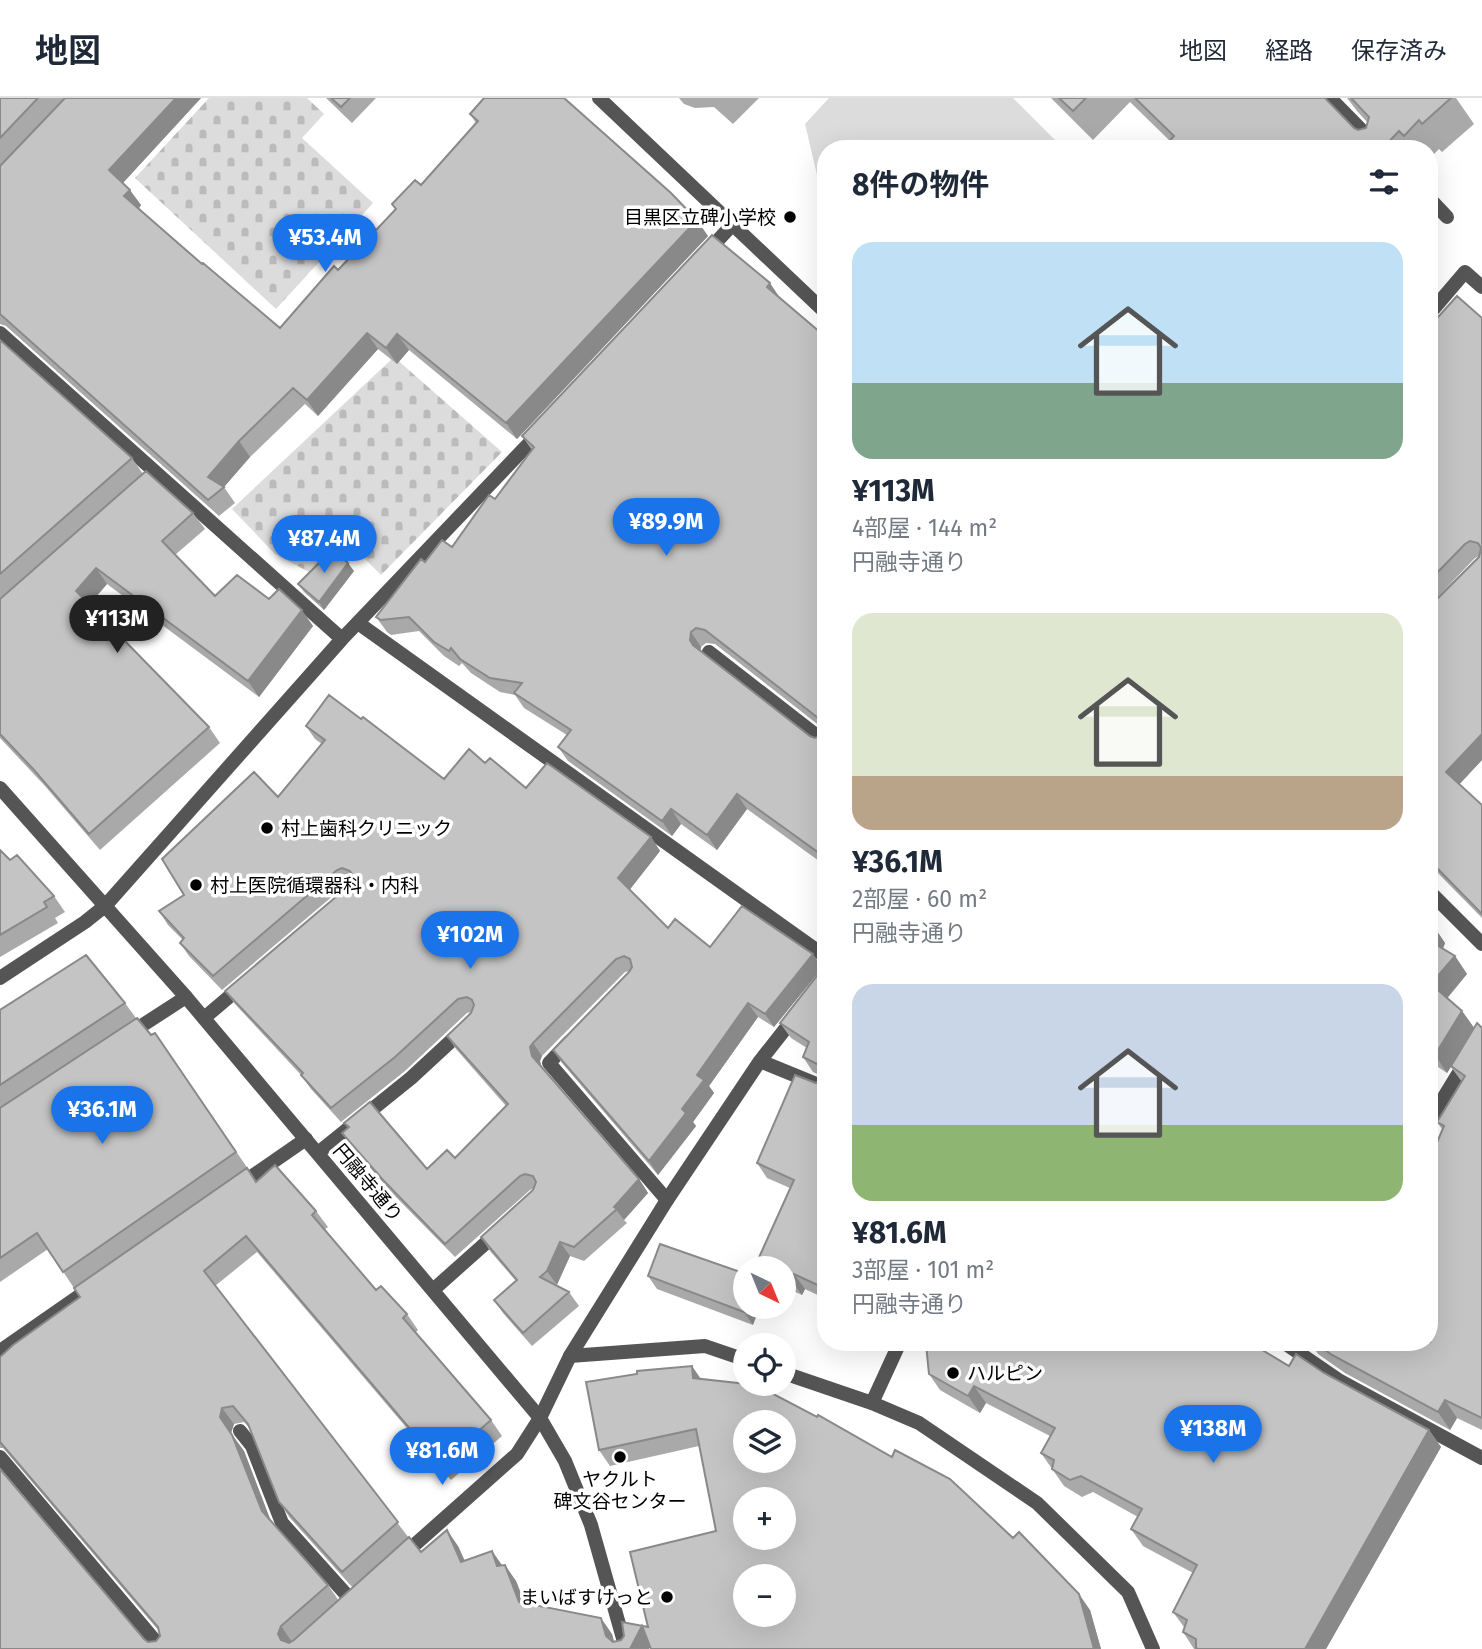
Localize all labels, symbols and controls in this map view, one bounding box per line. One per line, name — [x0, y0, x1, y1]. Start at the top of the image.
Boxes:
text: 地図 — [35, 31, 101, 71]
text: 地図 — [1179, 37, 1227, 65]
text: 経路 — [1265, 37, 1313, 65]
text: 保存済み — [1351, 37, 1447, 65]
icon: filters — [1365, 163, 1403, 201]
text: 8件の物件 — [852, 167, 989, 203]
place label: 目黒区立碑小学校 — [624, 206, 776, 229]
marker: 目黒区立碑小学校 — [782, 209, 798, 225]
pin: ¥53.4M — [268, 214, 382, 274]
text: ¥53.4M — [288, 223, 362, 251]
icon: home — [1065, 288, 1191, 414]
text: ¥113M — [852, 473, 935, 509]
pin: ¥89.9M — [609, 498, 723, 558]
text: ¥89.9M — [629, 507, 703, 535]
text: 4部屋 · 144 m² — [852, 514, 997, 542]
pin: ¥87.4M — [267, 516, 381, 575]
text: ¥87.4M — [288, 524, 360, 552]
text: 円融寺通り — [852, 548, 967, 576]
pin: ¥113M — [68, 596, 166, 655]
text: ¥113M — [85, 604, 149, 632]
icon: home — [1065, 659, 1191, 785]
place label: 村上歯科クリニック — [281, 817, 452, 840]
marker: 村上歯科クリニック — [259, 820, 275, 836]
text: ¥36.1M — [852, 844, 943, 880]
place label: 村上医院循環器科・内科 — [210, 874, 419, 897]
marker: 村上医院循環器科・内科 — [188, 877, 204, 893]
text: 2部屋 · 60 m² — [852, 885, 987, 913]
pin: ¥102M — [421, 912, 519, 971]
text: 円融寺通り — [852, 919, 967, 947]
text: ¥102M — [437, 920, 503, 948]
icon: home — [1065, 1030, 1191, 1156]
pin: ¥36.1M — [45, 1086, 159, 1146]
text: ¥36.1M — [67, 1095, 137, 1123]
street label: 円融寺通り — [329, 1139, 407, 1227]
text: ¥81.6M — [852, 1215, 947, 1251]
north arrow — [733, 1256, 796, 1320]
map controls — [733, 1256, 796, 1627]
text: 3部屋 · 101 m² — [852, 1256, 994, 1284]
text: 円融寺通り — [852, 1290, 967, 1318]
button: locate — [733, 1333, 796, 1396]
place label: ハルピン — [967, 1362, 1043, 1385]
marker: ハルピン — [945, 1365, 961, 1381]
pin: ¥138M — [1164, 1406, 1262, 1465]
button: layers — [733, 1410, 796, 1473]
text: ¥138M — [1180, 1414, 1246, 1442]
pin: ¥81.6M — [385, 1428, 499, 1487]
text: ¥81.6M — [406, 1436, 478, 1464]
marker: ヤクルト 碑文谷センター — [612, 1449, 628, 1465]
place label: ヤクルト 碑文谷センター — [553, 1468, 687, 1513]
button: + — [733, 1487, 796, 1550]
button: − — [733, 1564, 796, 1627]
place label: まいばすけっと — [520, 1586, 653, 1609]
marker: まいばすけっと — [659, 1589, 675, 1605]

